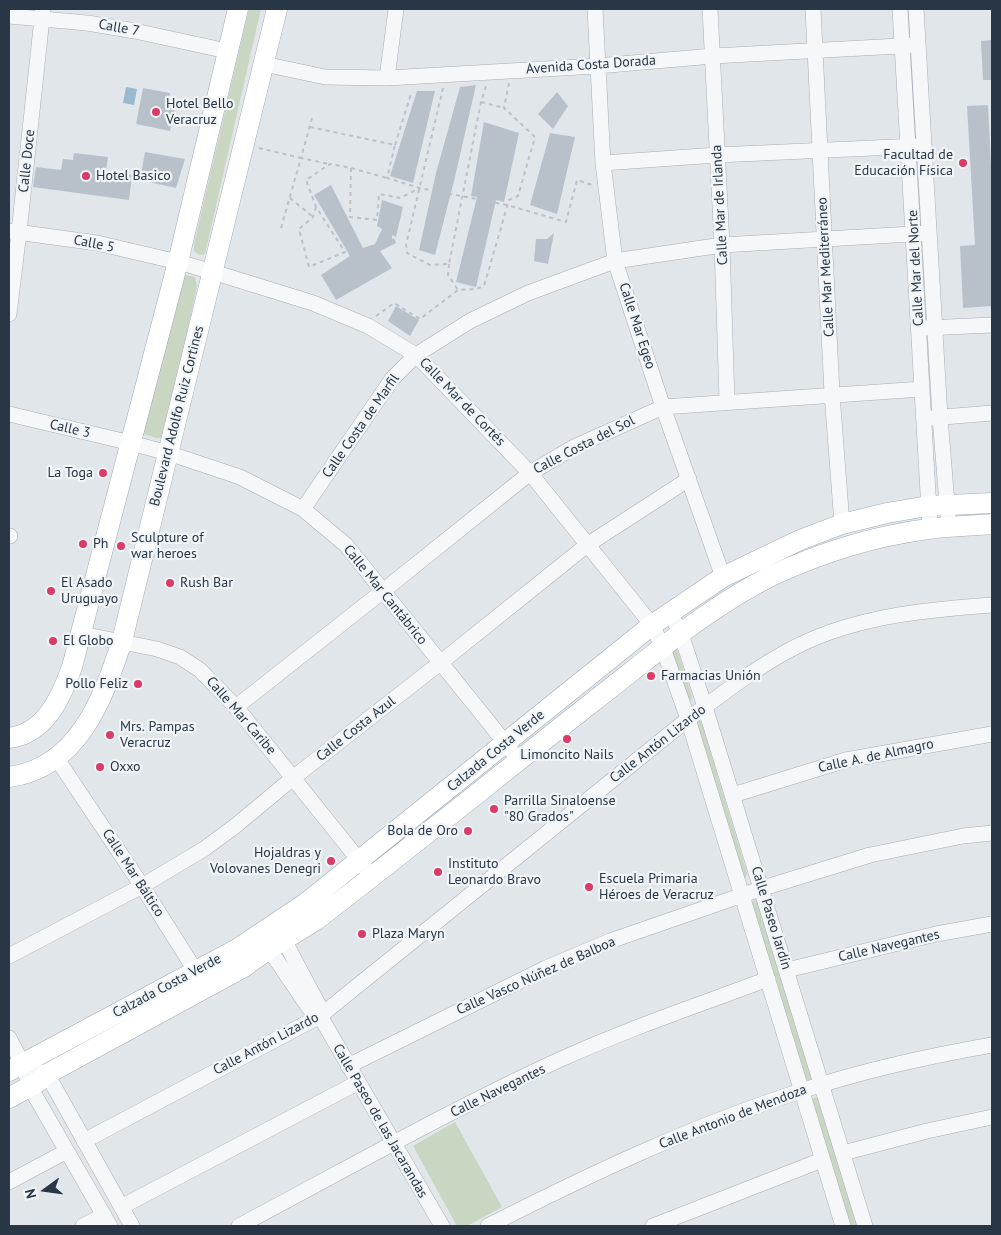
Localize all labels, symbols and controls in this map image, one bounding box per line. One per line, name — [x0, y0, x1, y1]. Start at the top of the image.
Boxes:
street label: Calle 7 — [97, 16, 141, 40]
street label: Avenida Costa Dorada — [525, 52, 657, 78]
place label: Hotel Bello Veracruz — [166, 96, 233, 128]
marker: Hotel Bello Veracruz — [150, 106, 162, 118]
street label: Calle Doce — [15, 129, 39, 193]
street label: Calle Mar de Irlanda — [708, 144, 732, 266]
place label: Facultad de Educación Física — [854, 147, 953, 180]
marker: Facultad de Educación Física — [957, 157, 969, 169]
place label: Hotel Basico — [96, 168, 171, 184]
marker: Hotel Basico — [80, 170, 92, 182]
street label: Calle Mar Mediterráneo — [814, 197, 838, 337]
street label: Calle Mar del Norte — [905, 209, 927, 327]
street label: Calle 5 — [72, 232, 116, 256]
street label: Calle Mar Egeo — [615, 281, 659, 371]
street label: Boulevard Adolfo Ruiz Cortines — [146, 324, 208, 508]
street label: Calle Mar de Cortés — [416, 354, 508, 450]
street label: Calle Costa de Marfil — [319, 371, 403, 481]
street label: Calle Costa del Sol — [530, 412, 638, 478]
street label: Calle 3 — [48, 416, 92, 442]
place label: La Toga — [47, 465, 93, 481]
marker: La Toga — [97, 467, 109, 479]
place label: Sculpture of war heroes — [131, 530, 204, 562]
place label: Ph — [93, 536, 108, 552]
marker: Ph — [77, 538, 89, 550]
marker: Sculpture of war heroes — [115, 540, 127, 552]
street label: Calle Mar Cantábrico — [339, 542, 431, 648]
place label: El Asado Uruguayo — [61, 575, 118, 608]
place label: Rush Bar — [180, 575, 233, 591]
marker: Rush Bar — [164, 577, 176, 589]
marker: El Asado Uruguayo — [45, 585, 57, 597]
place label: El Globo — [63, 633, 114, 649]
marker: El Globo — [47, 635, 59, 647]
place label: Farmacias Unión — [661, 668, 761, 684]
marker: Farmacias Unión — [645, 670, 657, 682]
street label: Calle Mar Caribe — [202, 673, 280, 759]
place label: Pollo Feliz — [65, 676, 128, 692]
marker: Pollo Feliz — [132, 678, 144, 690]
street label: Calle Costa Azul — [313, 693, 399, 765]
street label: Calle Antón Lizardo — [607, 701, 709, 787]
street label: Calzada Costa Verde — [444, 707, 548, 795]
place label: Mrs. Pampas Veracruz — [120, 719, 195, 752]
marker: Mrs. Pampas Veracruz — [104, 729, 116, 741]
marker: Limoncito Nails — [561, 733, 573, 745]
street label: Calle A. de Almagro — [817, 736, 935, 776]
place label: Limoncito Nails — [520, 747, 614, 763]
place label: Oxxo — [110, 759, 141, 775]
marker: Oxxo — [94, 761, 106, 773]
place label: Parrilla Sinaloense "80 Grados" — [504, 793, 616, 826]
marker: Parrilla Sinaloense "80 Grados" — [488, 803, 500, 815]
place label: Bola de Oro — [387, 823, 458, 839]
marker: Bola de Oro — [462, 825, 474, 837]
street label: Calle Mar Báltico — [98, 826, 168, 920]
place label: Hojaldras y Volovanes Denegri — [210, 845, 321, 878]
marker: Hojaldras y Volovanes Denegri — [325, 855, 337, 867]
place label: Instituto Leonardo Bravo — [448, 856, 541, 889]
street label: Calle Paseo Jardín — [747, 864, 795, 972]
marker: Instituto Leonardo Bravo — [432, 866, 444, 878]
place label: Escuela Primaria Héroes de Veracruz — [599, 871, 714, 904]
marker: Escuela Primaria Héroes de Veracruz — [583, 881, 595, 893]
place label: Plaza Maryn — [372, 926, 445, 942]
street label: Calle Navegantes — [837, 926, 941, 966]
marker: Plaza Maryn — [356, 928, 368, 940]
street label: Calle Vasco Núñez de Balboa — [454, 933, 618, 1019]
street label: Calzada Costa Verde — [110, 950, 224, 1022]
street label: Calle Antón Lizardo — [210, 1009, 322, 1079]
street label: Calle Paseo de las Jacarandas — [329, 1041, 431, 1201]
street label: Calle Navegantes — [448, 1061, 548, 1121]
street label: Calle Antonio de Mendoza — [657, 1081, 809, 1153]
north arrow — [20, 1165, 70, 1215]
text: N — [21, 1187, 40, 1200]

